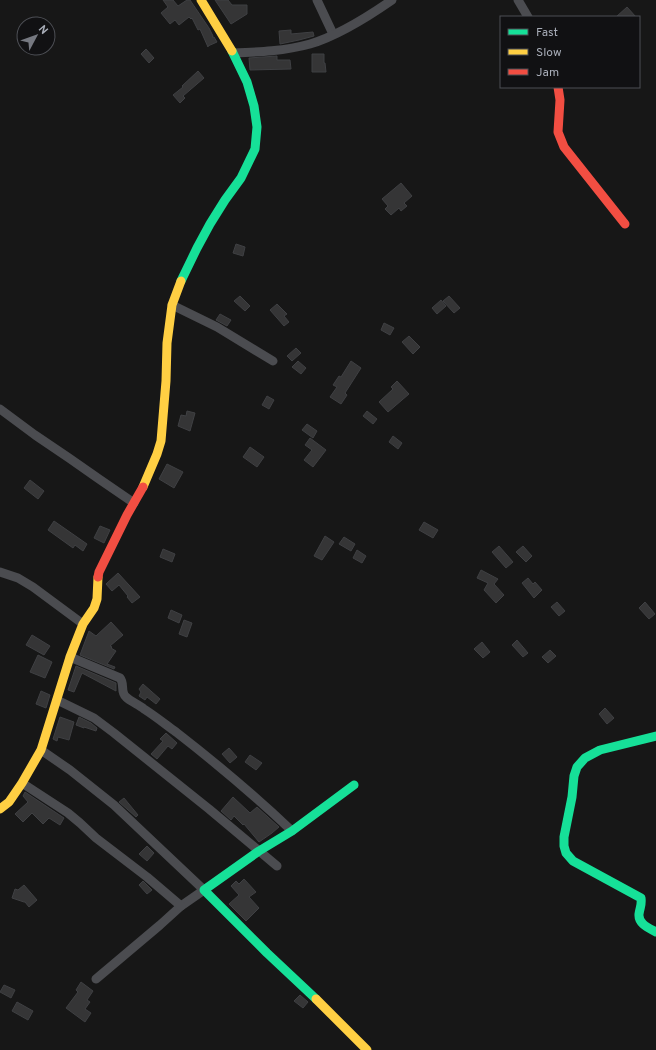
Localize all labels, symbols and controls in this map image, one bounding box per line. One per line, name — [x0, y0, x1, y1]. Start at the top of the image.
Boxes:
north arrow — [16, 16, 56, 56]
legend — [500, 16, 640, 88]
text: N — [35, 23, 51, 38]
text: Fast — [536, 25, 558, 41]
text: Slow — [536, 45, 562, 61]
text: Jam — [536, 65, 559, 81]

